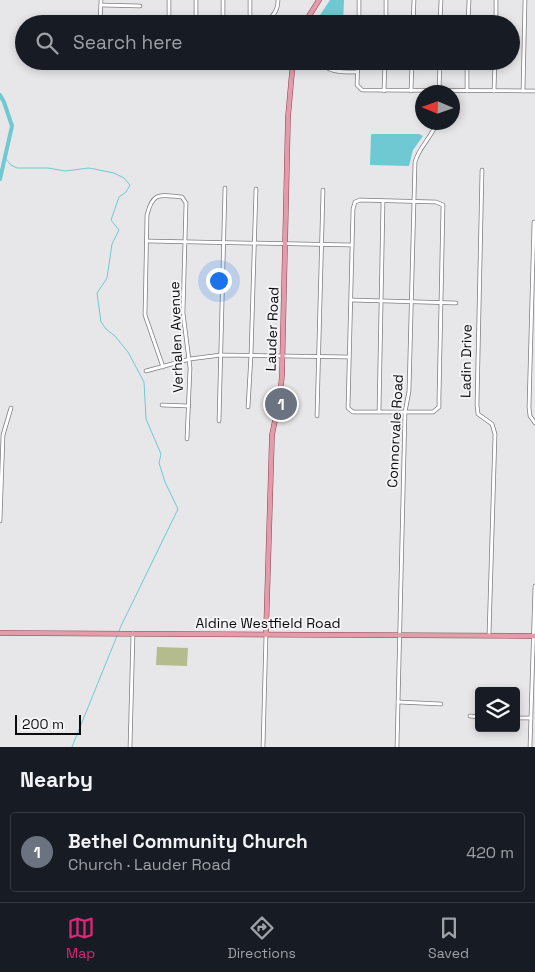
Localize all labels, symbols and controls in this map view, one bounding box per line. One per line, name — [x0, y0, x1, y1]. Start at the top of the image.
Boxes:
search box — [15, 15, 520, 70]
icon: search — [33, 29, 61, 57]
text: Search here — [73, 30, 183, 55]
north arrow — [415, 85, 460, 130]
your location — [206, 268, 232, 294]
street label: Verhalen Avenue — [165, 281, 187, 393]
street label: Lauder Road — [262, 286, 282, 372]
street label: Ladin Drive — [456, 324, 476, 398]
street label: Connorvale Road — [383, 374, 407, 488]
pin: 1 — [265, 385, 297, 423]
street label: Aldine Westfield Road — [195, 614, 341, 632]
map controls — [475, 687, 520, 732]
button: layers — [475, 687, 520, 732]
scale bar — [15, 712, 81, 735]
text: 200 m — [22, 715, 64, 733]
text: Nearby — [20, 766, 93, 793]
text: Bethel Community Church — [68, 829, 308, 854]
text: 1 — [33, 842, 41, 863]
text: 420 m — [466, 842, 514, 863]
text: Church · Lauder Road — [68, 854, 231, 875]
tab: Map — [66, 914, 95, 962]
tab: Directions — [227, 914, 296, 962]
tab: Saved — [428, 914, 469, 962]

